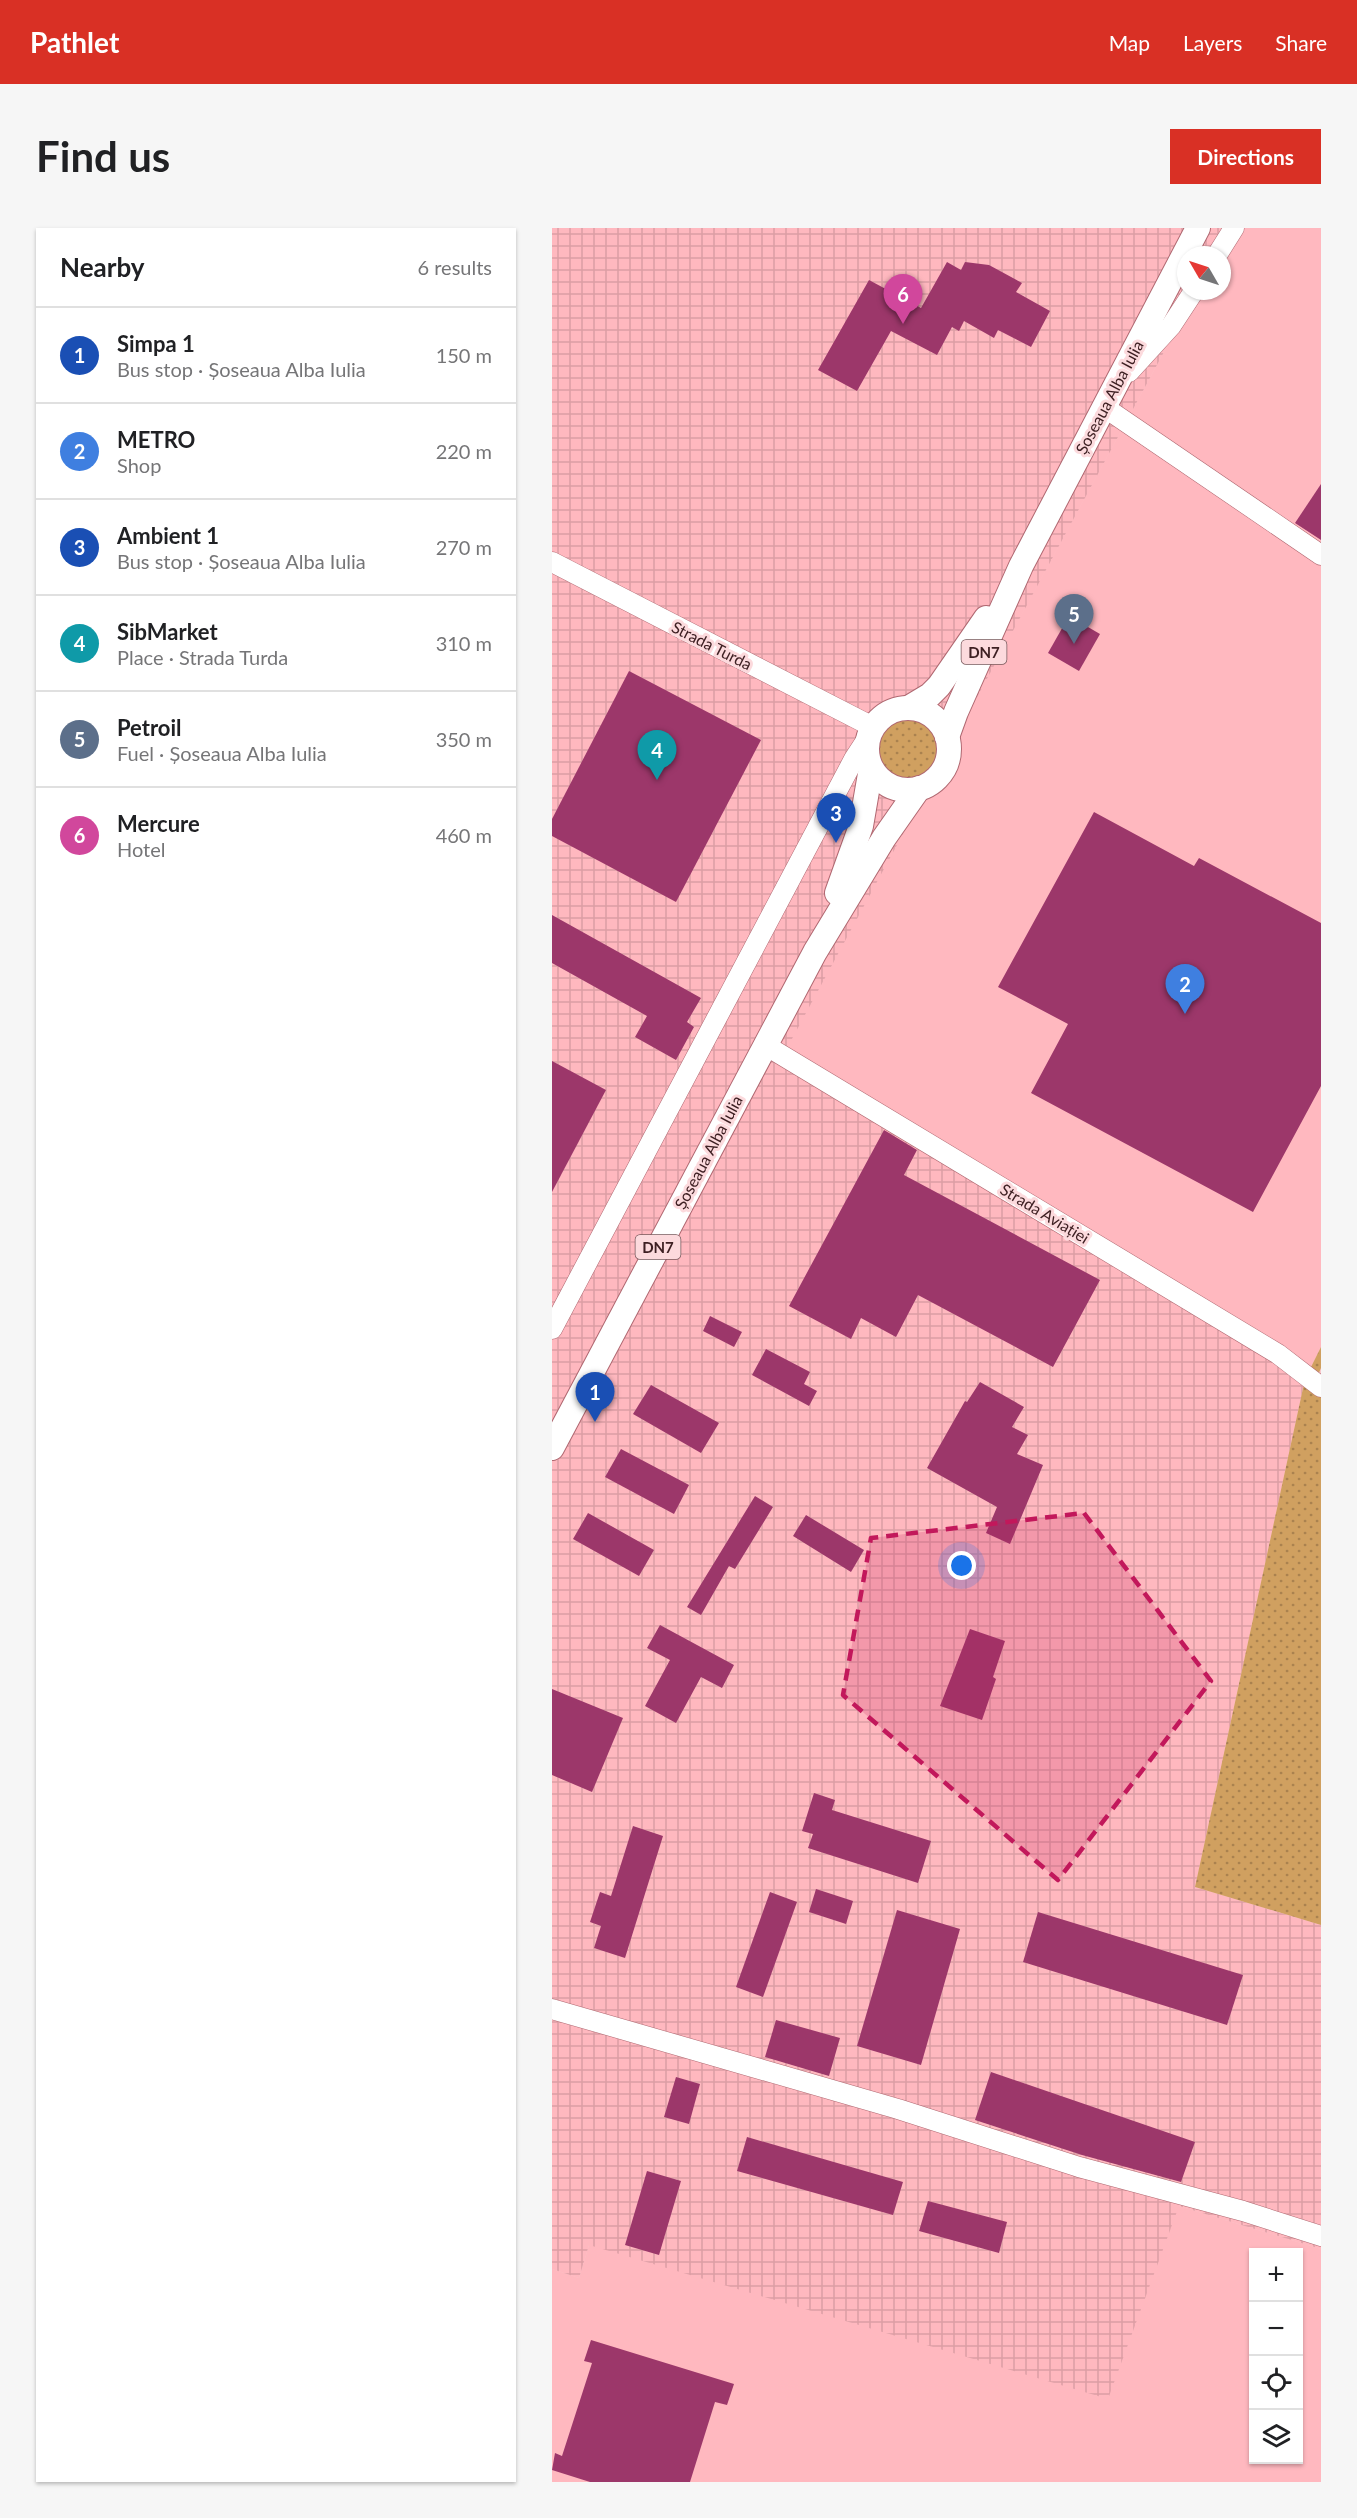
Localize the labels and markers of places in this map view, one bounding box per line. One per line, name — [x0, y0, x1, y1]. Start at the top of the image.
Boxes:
pin: 6 — [884, 274, 922, 324]
pin: 5 — [1054, 594, 1094, 644]
pin: 4 — [638, 730, 676, 780]
pin: 3 — [816, 794, 856, 843]
pin: 2 — [1166, 964, 1204, 1014]
pin: 1 — [576, 1372, 615, 1422]

